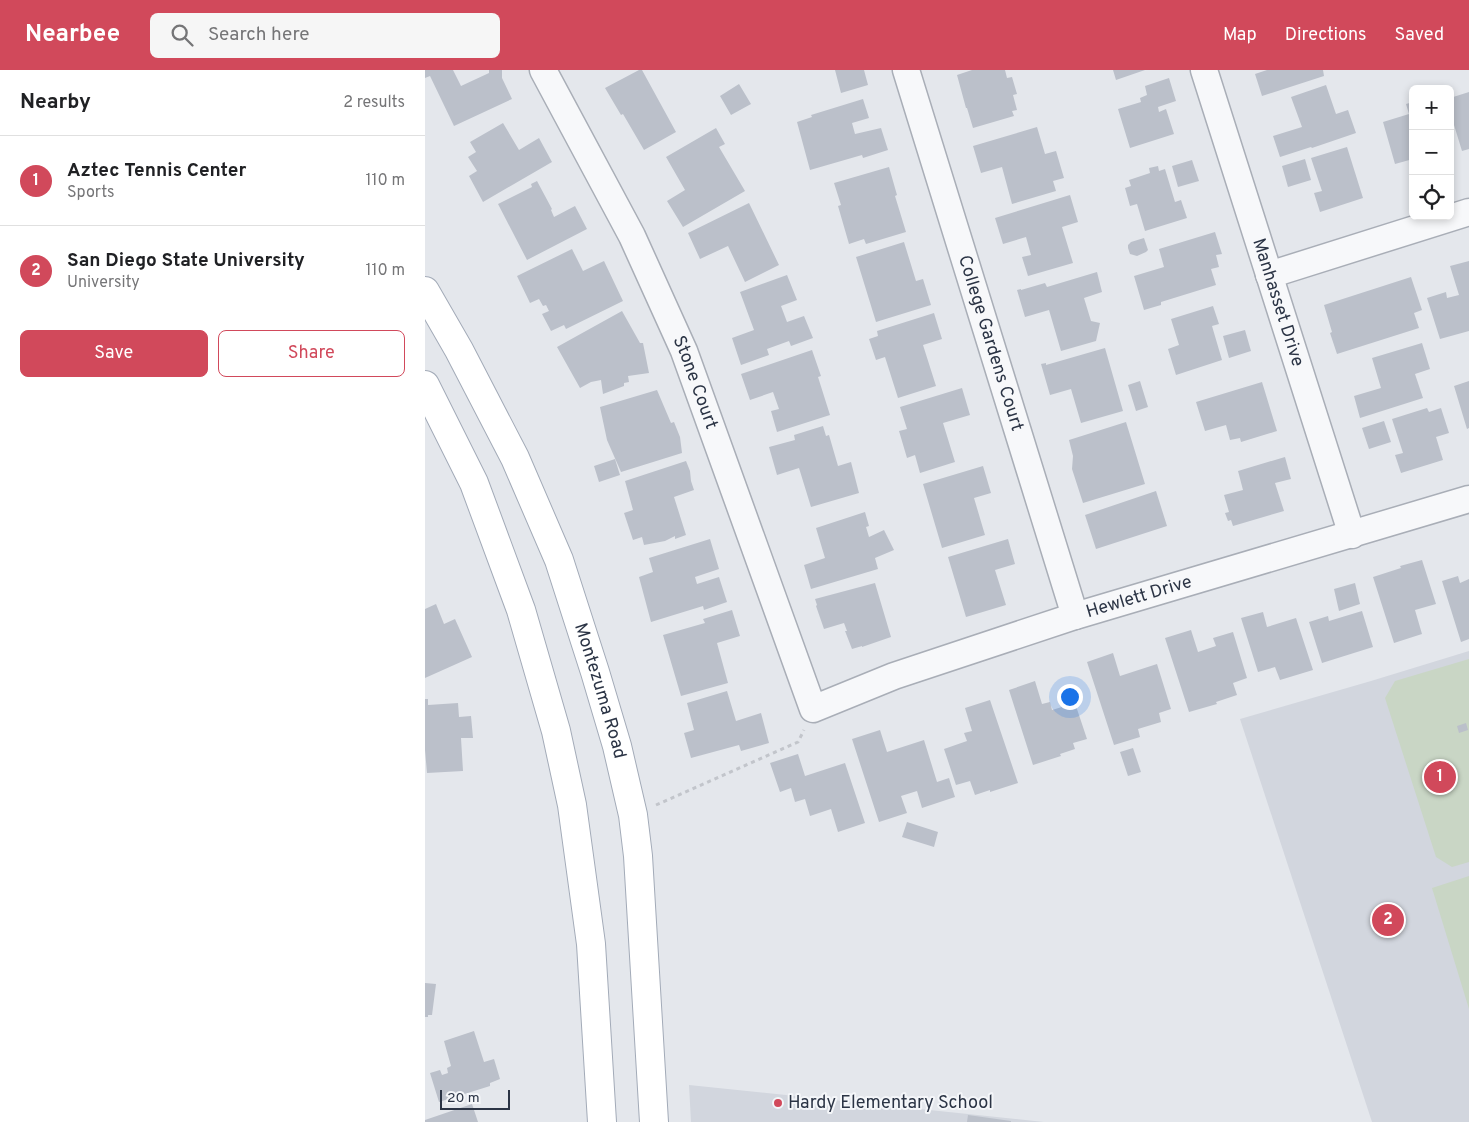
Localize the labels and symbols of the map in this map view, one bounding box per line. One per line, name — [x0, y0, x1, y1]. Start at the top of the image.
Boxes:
street label: Manhasset Drive — [1247, 235, 1309, 370]
street label: College Gardens Court — [953, 252, 1029, 434]
street label: Stone Court — [667, 332, 723, 432]
street label: Hewlett Drive — [1083, 570, 1195, 624]
street label: Montezuma Road — [569, 620, 631, 761]
your location — [1057, 684, 1083, 710]
pin: 1 — [1424, 758, 1456, 796]
pin: 2 — [1372, 901, 1404, 939]
scale bar — [440, 1087, 510, 1110]
place label: Hardy Elementary School — [788, 1092, 993, 1115]
marker: Hardy Elementary School — [772, 1097, 784, 1109]

